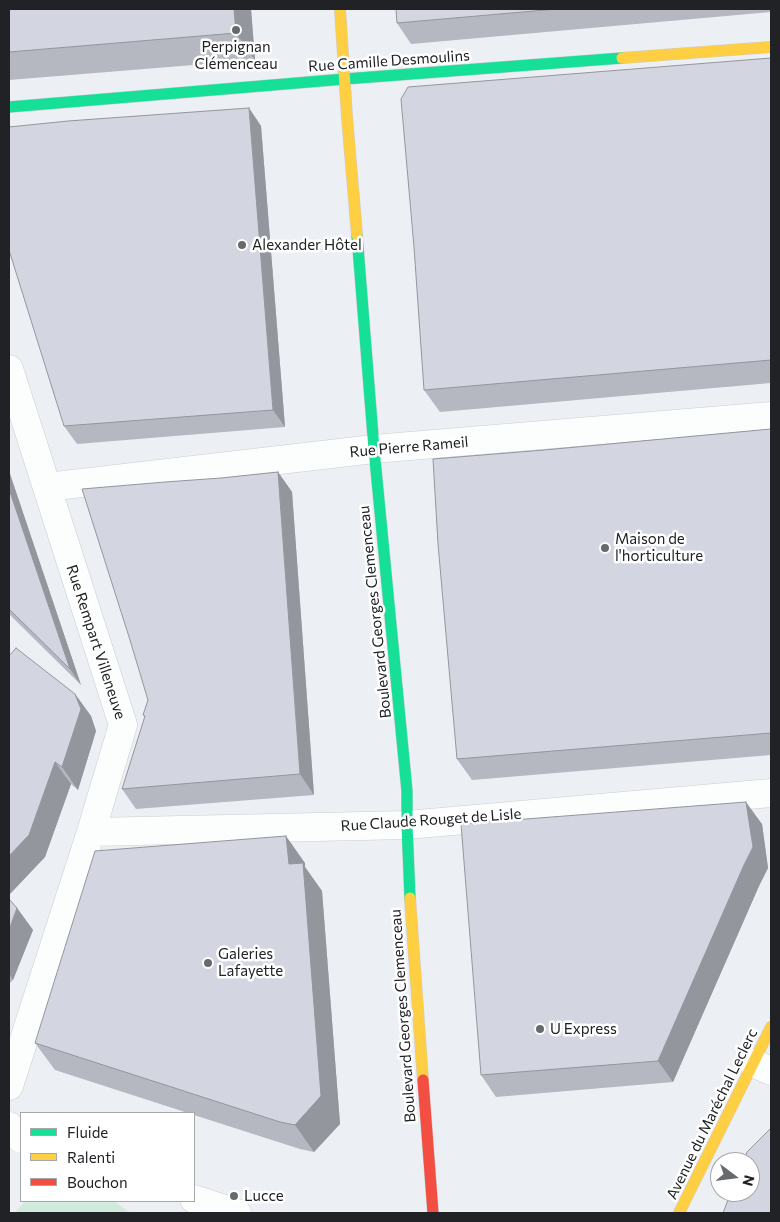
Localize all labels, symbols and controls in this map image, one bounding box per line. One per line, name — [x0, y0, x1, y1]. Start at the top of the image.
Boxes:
marker: Perpignan Clémenceau — [230, 24, 242, 36]
place label: Perpignan Clémenceau — [194, 38, 278, 73]
street label: Rue Camille Desmoulins — [308, 46, 470, 76]
place label: Alexander Hôtel — [252, 236, 362, 254]
marker: Alexander Hôtel — [236, 239, 248, 251]
street label: Rue Pierre Rameil — [349, 433, 469, 461]
street label: Boulevard Georges Clemenceau — [355, 505, 395, 719]
place label: Maison de l'horticulture — [615, 530, 703, 565]
marker: Maison de l'horticulture — [599, 542, 611, 554]
street label: Rue Rempart Villeneuve — [63, 563, 129, 721]
street label: Rue Claude Rouget de Lisle — [340, 805, 522, 835]
street label: Boulevard Georges Clemenceau — [387, 909, 419, 1123]
place label: Galeries Lafayette — [218, 945, 283, 980]
marker: Galeries Lafayette — [202, 957, 214, 969]
place label: U Express — [550, 1020, 617, 1038]
marker: U Express — [534, 1023, 546, 1035]
street label: Avenue du Maréchal Leclerc — [663, 1026, 761, 1202]
legend — [20, 1112, 195, 1202]
text: Fluide — [67, 1123, 108, 1141]
text: Ralenti — [67, 1148, 115, 1166]
north arrow — [710, 1152, 760, 1202]
text: Bouchon — [67, 1173, 128, 1191]
text: N — [739, 1173, 759, 1188]
place label: Lucce — [244, 1187, 284, 1205]
marker: Lucce — [228, 1190, 240, 1202]

